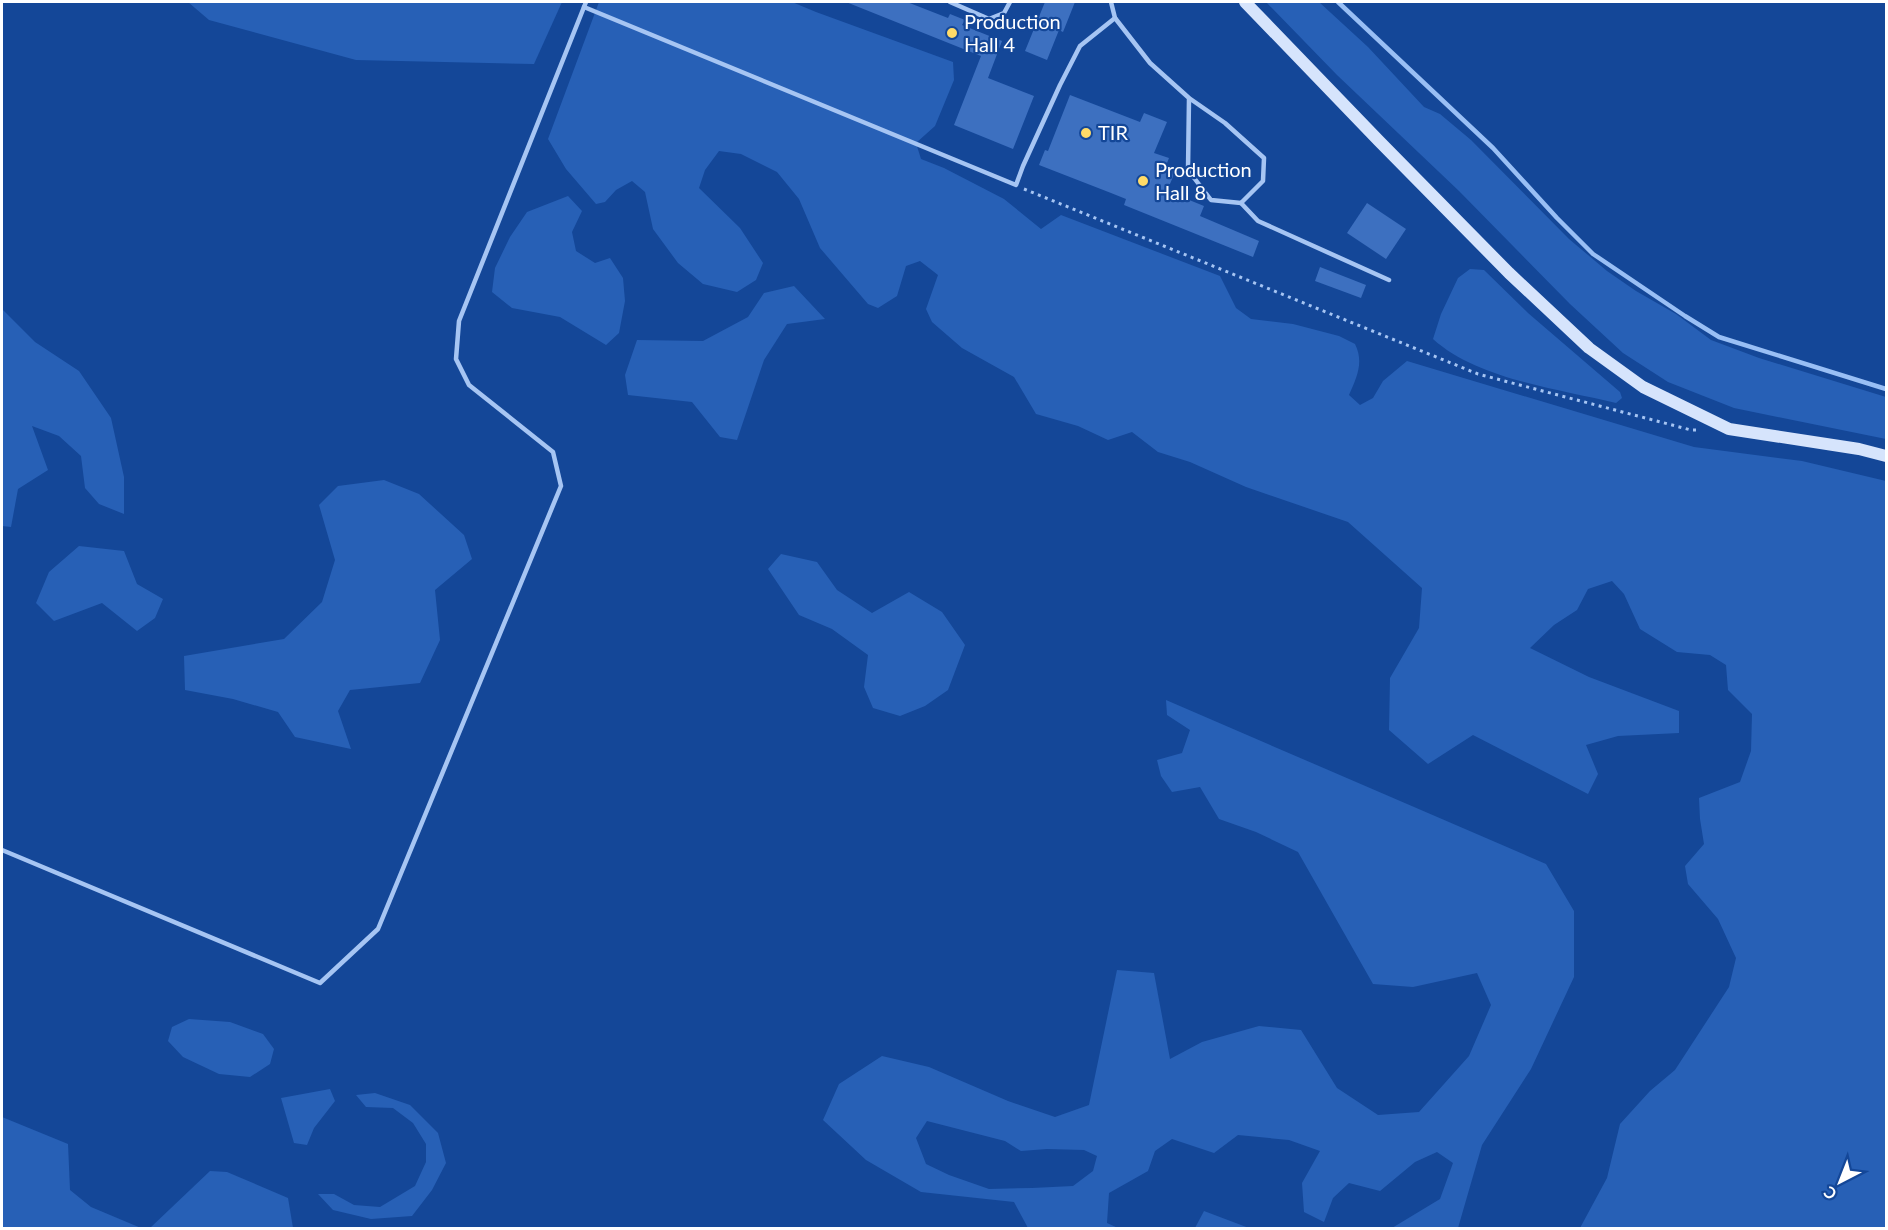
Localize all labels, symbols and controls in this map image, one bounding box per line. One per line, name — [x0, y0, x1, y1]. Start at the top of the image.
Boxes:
place label: Production Hall 4 — [964, 9, 1061, 56]
marker: Production Hall 4 — [945, 26, 959, 40]
place label: TIR — [1098, 120, 1128, 144]
marker: TIR — [1079, 126, 1093, 140]
place label: Production Hall 8 — [1155, 157, 1252, 204]
marker: Production Hall 8 — [1136, 174, 1150, 188]
north arrow — [1810, 1152, 1870, 1212]
text: С — [1819, 1183, 1840, 1204]

